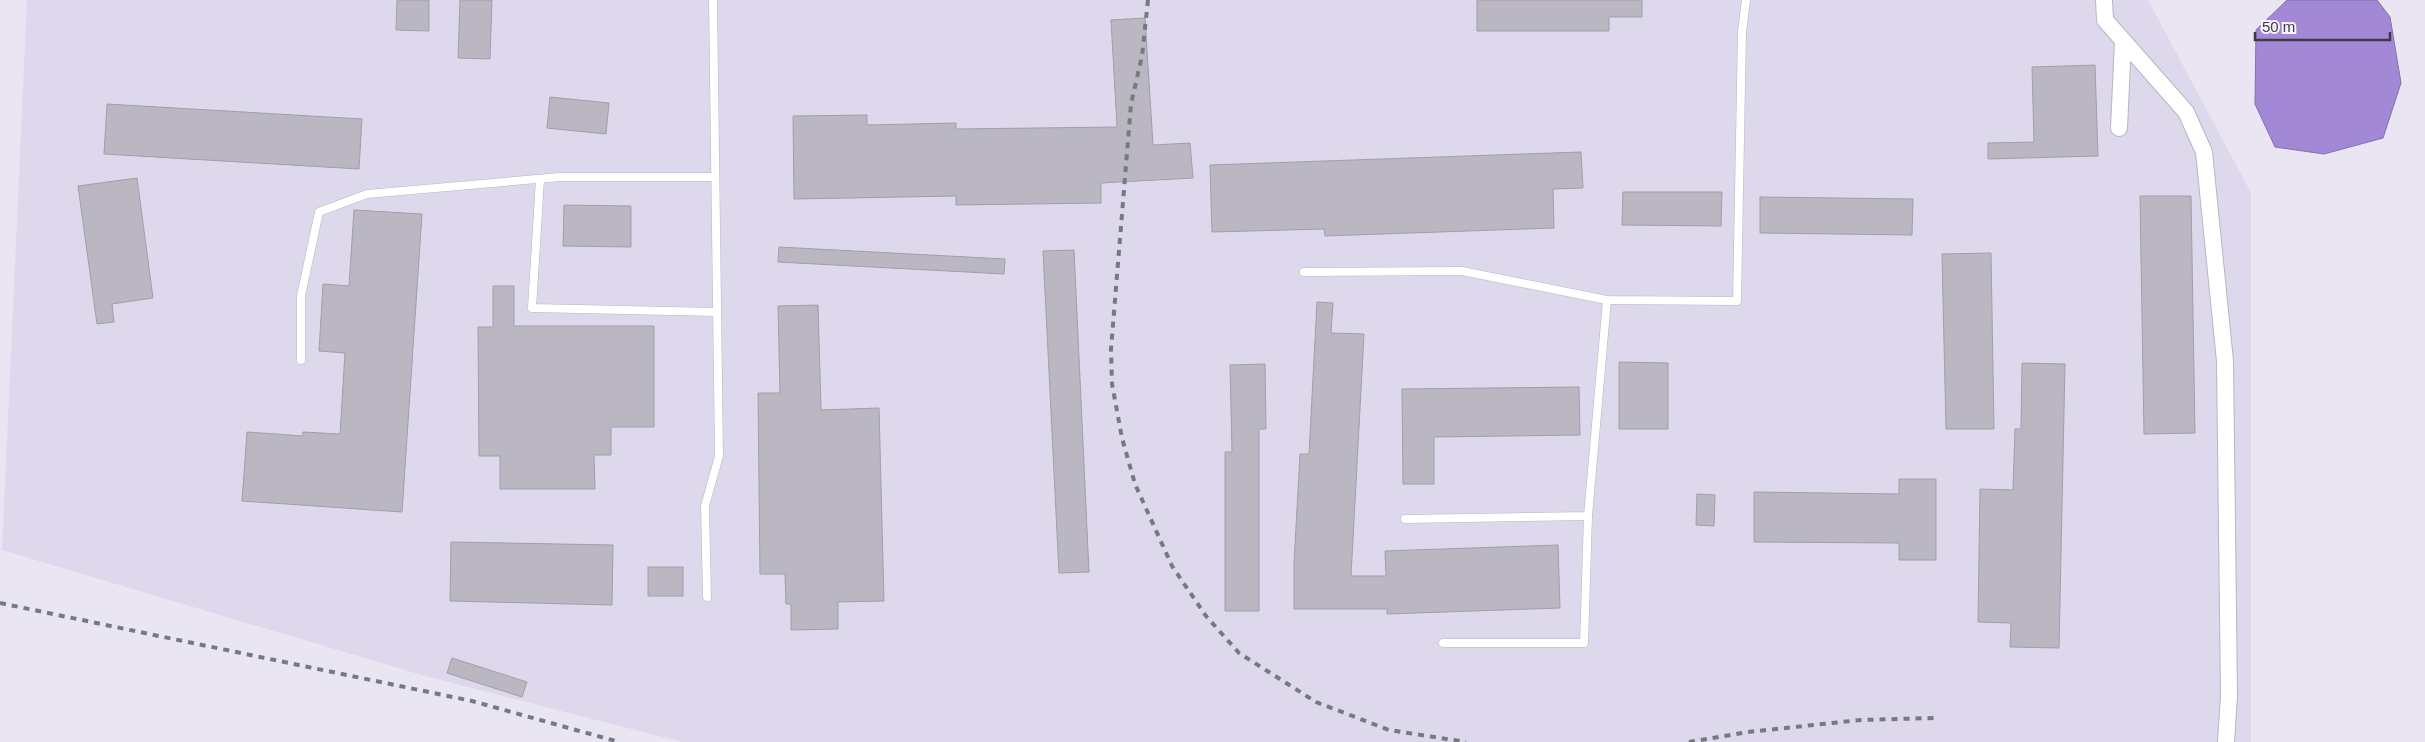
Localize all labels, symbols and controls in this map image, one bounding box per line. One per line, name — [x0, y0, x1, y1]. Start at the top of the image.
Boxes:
scale bar — [2255, 10, 2390, 42]
text: 50 m — [2262, 18, 2295, 35]

